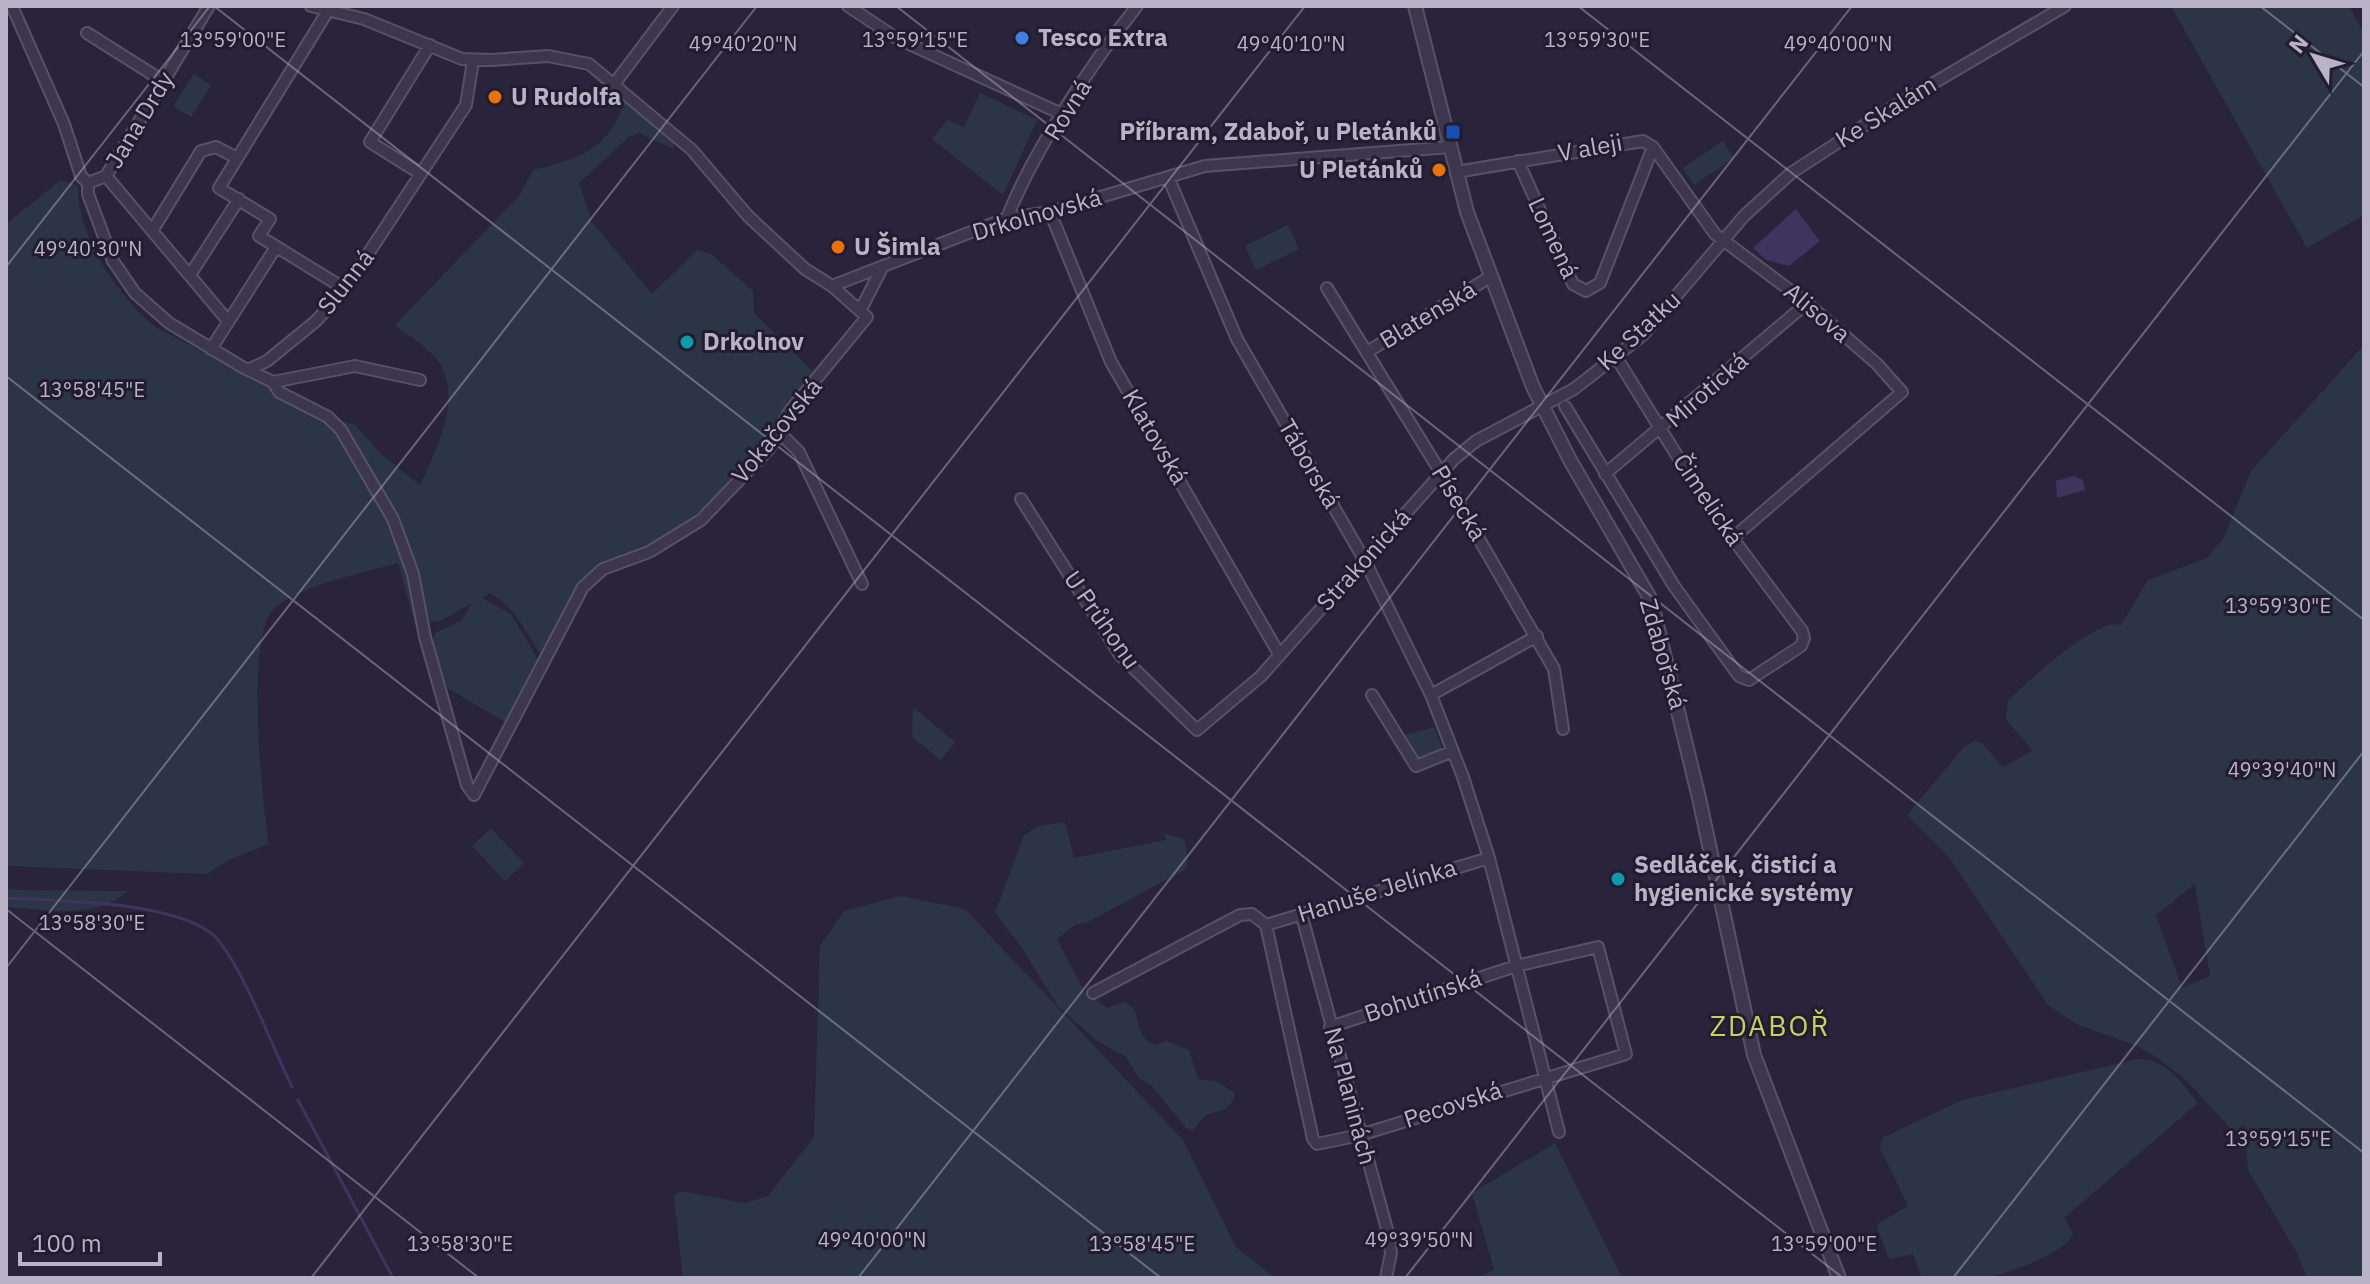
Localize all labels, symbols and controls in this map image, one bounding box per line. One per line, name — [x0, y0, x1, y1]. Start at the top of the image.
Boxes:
north arrow — [2274, 16, 2354, 96]
place label: Tesco Extra — [1038, 21, 1168, 53]
text: 13°59'00"E — [180, 26, 286, 53]
text: 13°59'15"E — [862, 26, 968, 53]
text: 13°59'30"E — [1544, 26, 1650, 53]
text: N — [2282, 28, 2314, 59]
marker: Tesco Extra — [1013, 29, 1031, 47]
text: 49°40'20"N — [689, 30, 797, 57]
text: 49°40'10"N — [1237, 30, 1345, 57]
text: 49°40'00"N — [1784, 30, 1892, 57]
street label: Jana Drdy — [98, 65, 181, 174]
street label: Ke Skalám — [1829, 68, 1942, 155]
street label: Rovná — [1036, 73, 1098, 146]
place label: U Rudolfa — [511, 80, 622, 112]
marker: U Rudolfa — [486, 88, 504, 106]
place label: Příbram, Zdaboř, u Pletánků — [1120, 115, 1437, 147]
marker: Příbram, Zdaboř, u Pletánků — [1444, 123, 1462, 141]
street label: V aleji — [1555, 126, 1625, 168]
place label: U Pletánků — [1299, 153, 1423, 185]
marker: U Pletánků — [1430, 161, 1448, 179]
street label: Drkolnovská — [968, 180, 1105, 248]
street label: Lomená — [1521, 192, 1587, 283]
place label: U Šimla — [854, 230, 941, 262]
text: 49°40'30"N — [34, 235, 142, 262]
marker: U Šimla — [829, 238, 847, 256]
street label: Slunná — [310, 242, 381, 320]
street label: Blatenská — [1373, 273, 1482, 355]
street label: Alisova — [1778, 275, 1858, 349]
street label: Ke Statku — [1590, 283, 1687, 377]
place label: Drkolnov — [703, 325, 804, 357]
marker: Drkolnov — [678, 333, 696, 351]
street label: Mirotická — [1658, 344, 1755, 434]
street label: Vokačovská — [724, 371, 829, 490]
text: 13°58'45"E — [39, 376, 145, 403]
street label: Klatovská — [1116, 383, 1196, 490]
street label: Táborská — [1271, 413, 1348, 514]
street label: Čimelická — [1666, 447, 1752, 552]
street label: Písecká — [1425, 459, 1495, 546]
street label: Strakonická — [1309, 501, 1418, 617]
street label: U Průhonu — [1057, 564, 1148, 675]
text: 13°59'30"E — [2225, 592, 2331, 619]
street label: Zdabořská — [1633, 595, 1695, 713]
text: 49°39'40"N — [2228, 756, 2336, 783]
place label: Sedláček, čisticí a hygienické systémy — [1634, 848, 1853, 908]
street label: Hanuše Jelínka — [1293, 851, 1460, 929]
marker: Sedláček, čisticí a hygienické systémy — [1609, 870, 1627, 888]
text: 13°58'30"E — [39, 909, 145, 936]
street label: Bohutínská — [1360, 961, 1486, 1029]
district label: ZDABOŘ — [1710, 1007, 1830, 1044]
street label: Na Planinách — [1317, 1023, 1385, 1168]
street label: Pecovská — [1400, 1073, 1506, 1135]
text: 13°59'15"E — [2225, 1125, 2331, 1152]
scale bar — [20, 1216, 160, 1266]
text: 49°40'00"N — [818, 1226, 926, 1253]
text: 49°39'50"N — [1365, 1226, 1473, 1253]
text: 100 m — [32, 1227, 102, 1259]
text: 13°58'30"E — [407, 1230, 513, 1257]
text: 13°58'45"E — [1089, 1230, 1195, 1257]
text: 13°59'00"E — [1771, 1230, 1877, 1257]

